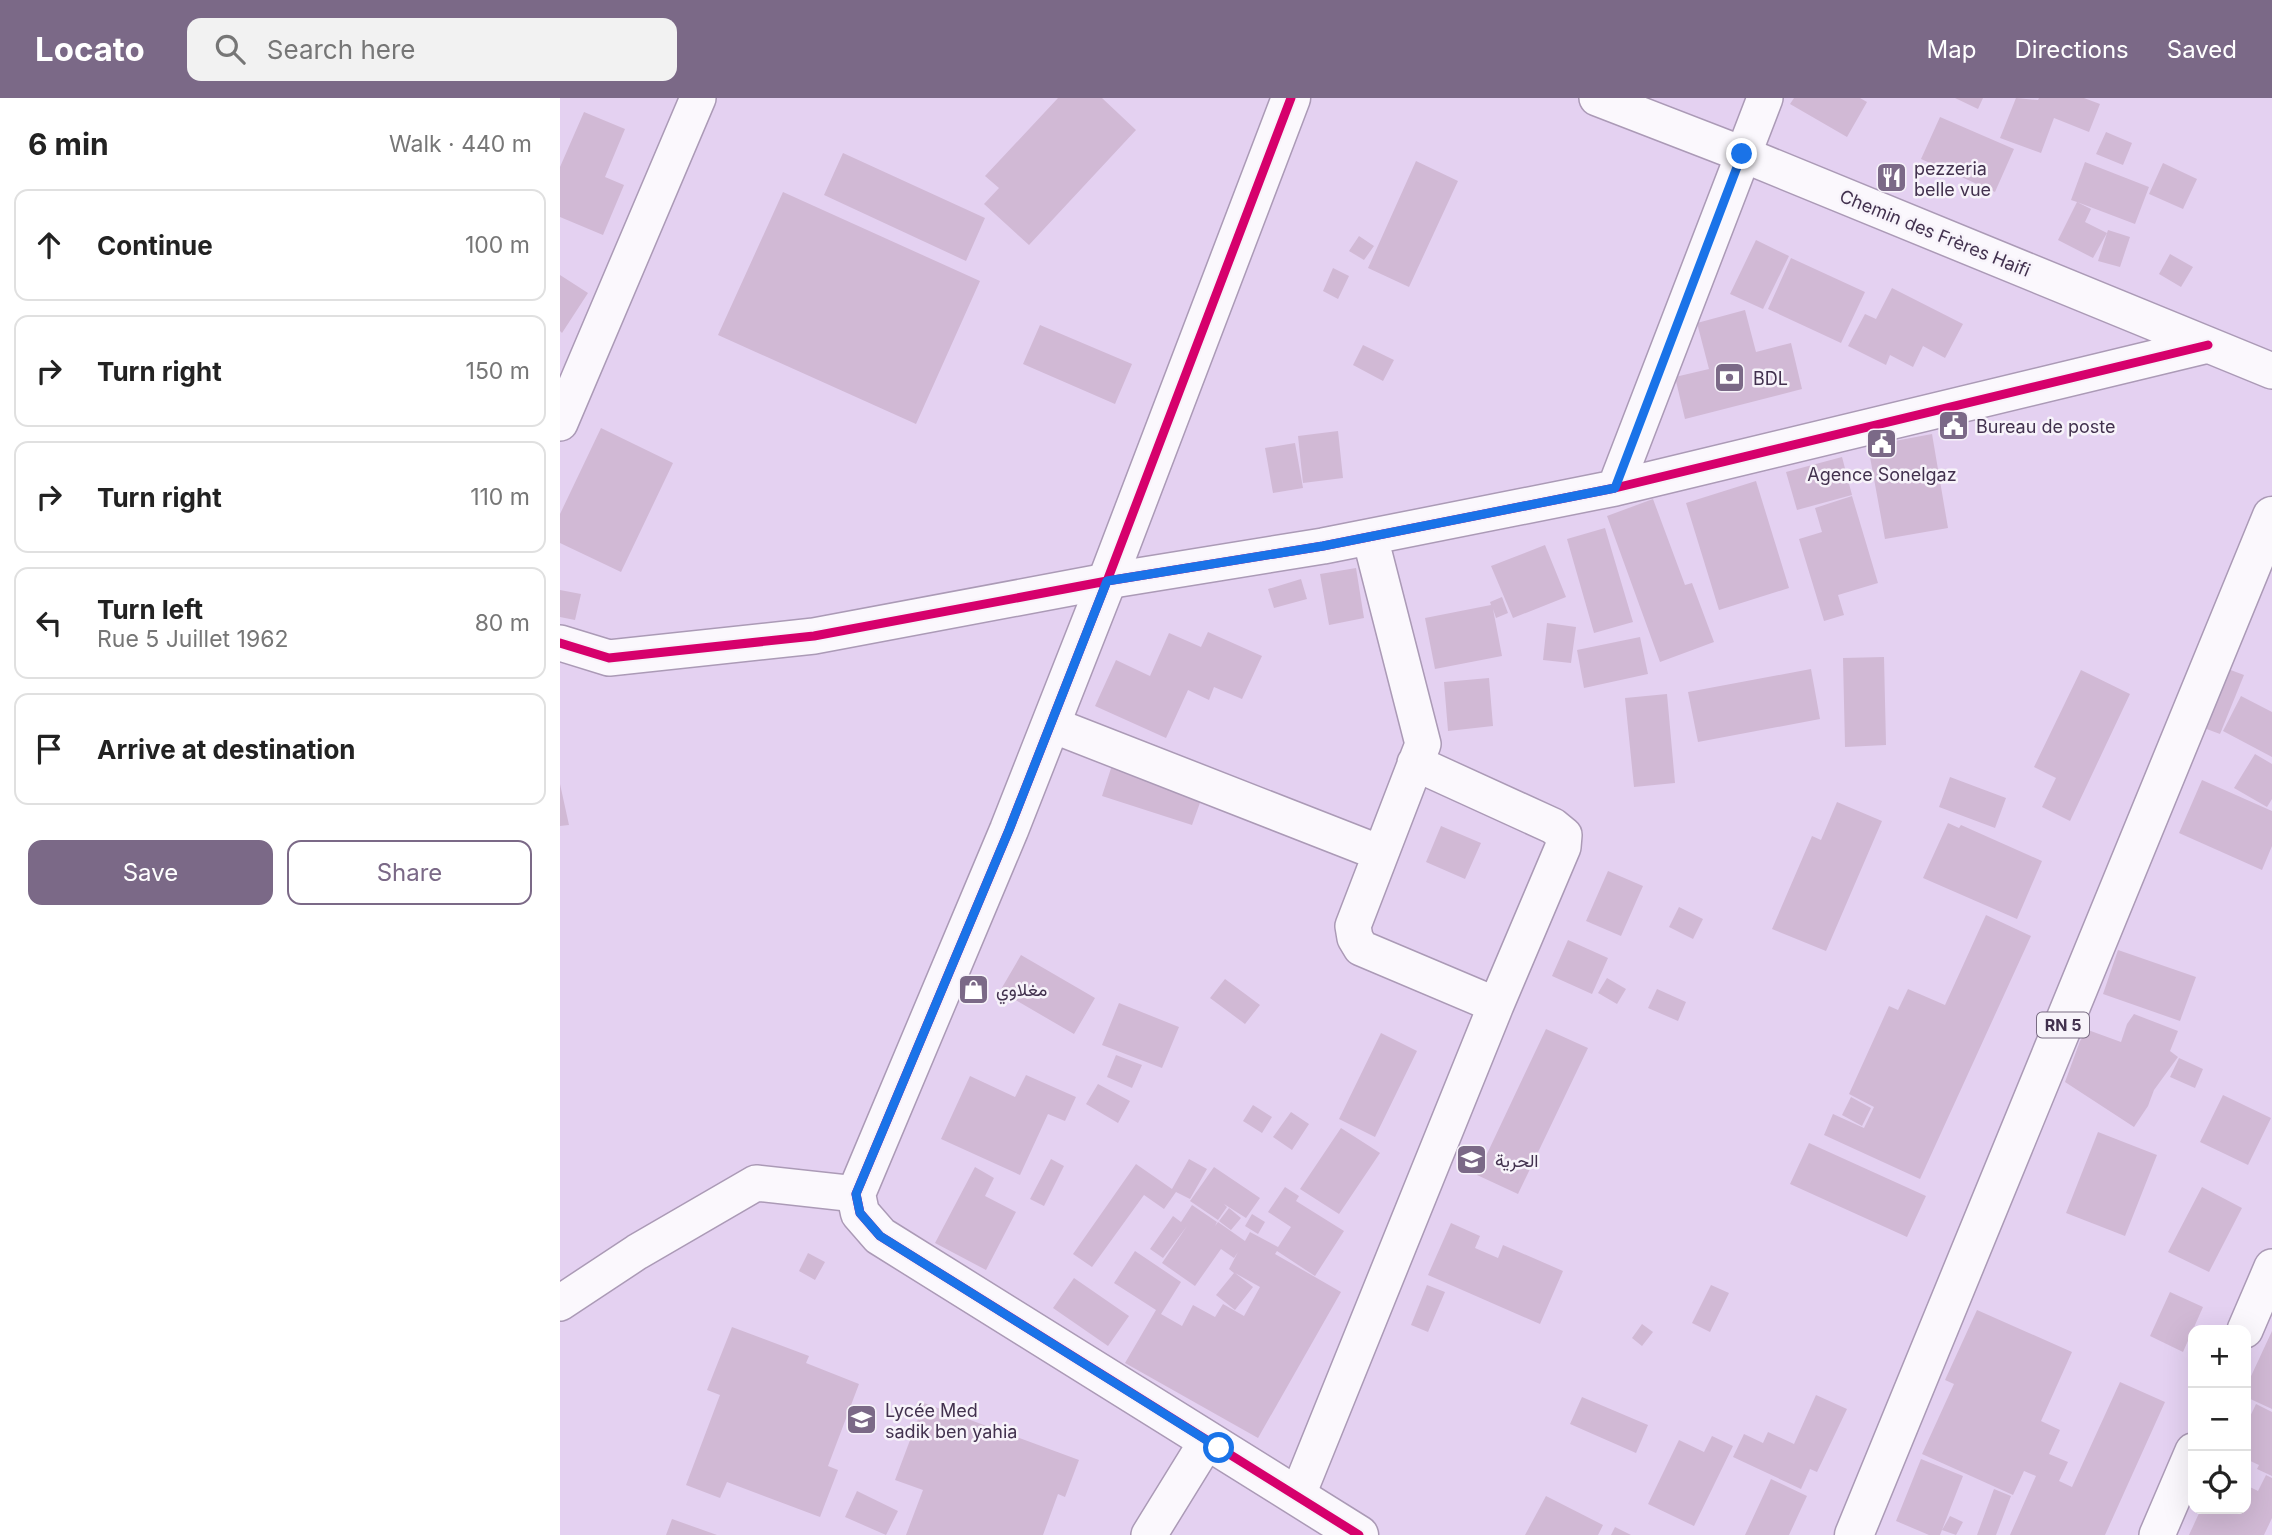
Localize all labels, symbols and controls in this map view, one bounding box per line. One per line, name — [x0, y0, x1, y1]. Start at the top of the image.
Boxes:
search box — [187, 18, 677, 81]
text: Locato — [35, 29, 145, 69]
icon: search — [211, 30, 249, 68]
text: Search here — [267, 34, 415, 65]
text: Map — [1927, 35, 1976, 64]
text: Directions — [2014, 35, 2129, 64]
text: Saved — [2167, 35, 2237, 64]
text: 6 min — [28, 126, 109, 162]
text: Walk · 440 m — [389, 130, 532, 158]
route end — [1726, 138, 1757, 169]
place label: pezzeria belle vue — [1914, 158, 1991, 200]
restaurant icon: pezzeria belle vue — [1874, 161, 1908, 195]
street label: Chemin des Frères Haifi — [1837, 185, 2033, 281]
icon: ahead — [30, 226, 68, 264]
text: Continue — [97, 230, 213, 261]
text: 100 m — [465, 231, 530, 259]
icon: right — [30, 352, 68, 390]
text: Turn right — [97, 356, 222, 387]
text: 150 m — [466, 357, 530, 385]
bank icon: BDL — [1713, 361, 1747, 395]
place label: BDL — [1753, 368, 1788, 389]
public building icon: Bureau de poste — [1936, 409, 1970, 443]
place label: Bureau de poste — [1976, 416, 2115, 437]
public building icon: Agence Sonelgaz — [1865, 426, 1899, 460]
place label: Agence Sonelgaz — [1807, 464, 1957, 485]
icon: right — [30, 478, 68, 516]
text: Turn right — [97, 482, 222, 513]
text: 110 m — [470, 483, 530, 511]
text: Turn left — [97, 594, 203, 625]
icon: left — [30, 604, 68, 642]
text: 80 m — [475, 609, 530, 637]
text: Rue 5 Juillet 1962 — [97, 625, 288, 653]
icon: arrive — [30, 730, 68, 768]
text: Arrive at destination — [97, 734, 356, 765]
button: Save — [28, 840, 273, 905]
button: Share — [287, 840, 532, 905]
shop icon: مغلاوي — [956, 972, 990, 1006]
place label: مغلاوي — [996, 979, 1047, 1005]
road number: RN 5 — [2037, 1012, 2089, 1037]
school or university icon: الحرية — [1455, 1143, 1489, 1177]
place label: الحرية — [1495, 1150, 1539, 1172]
map controls — [2188, 1325, 2251, 1514]
button: + — [2188, 1325, 2251, 1388]
button: − — [2188, 1388, 2251, 1451]
place label: Lycée Med sadik ben yahia — [885, 1400, 1017, 1442]
school or university icon: Lycée Med sadik ben yahia — [845, 1403, 879, 1437]
route start — [1203, 1432, 1234, 1463]
button: locate — [2188, 1451, 2251, 1514]

